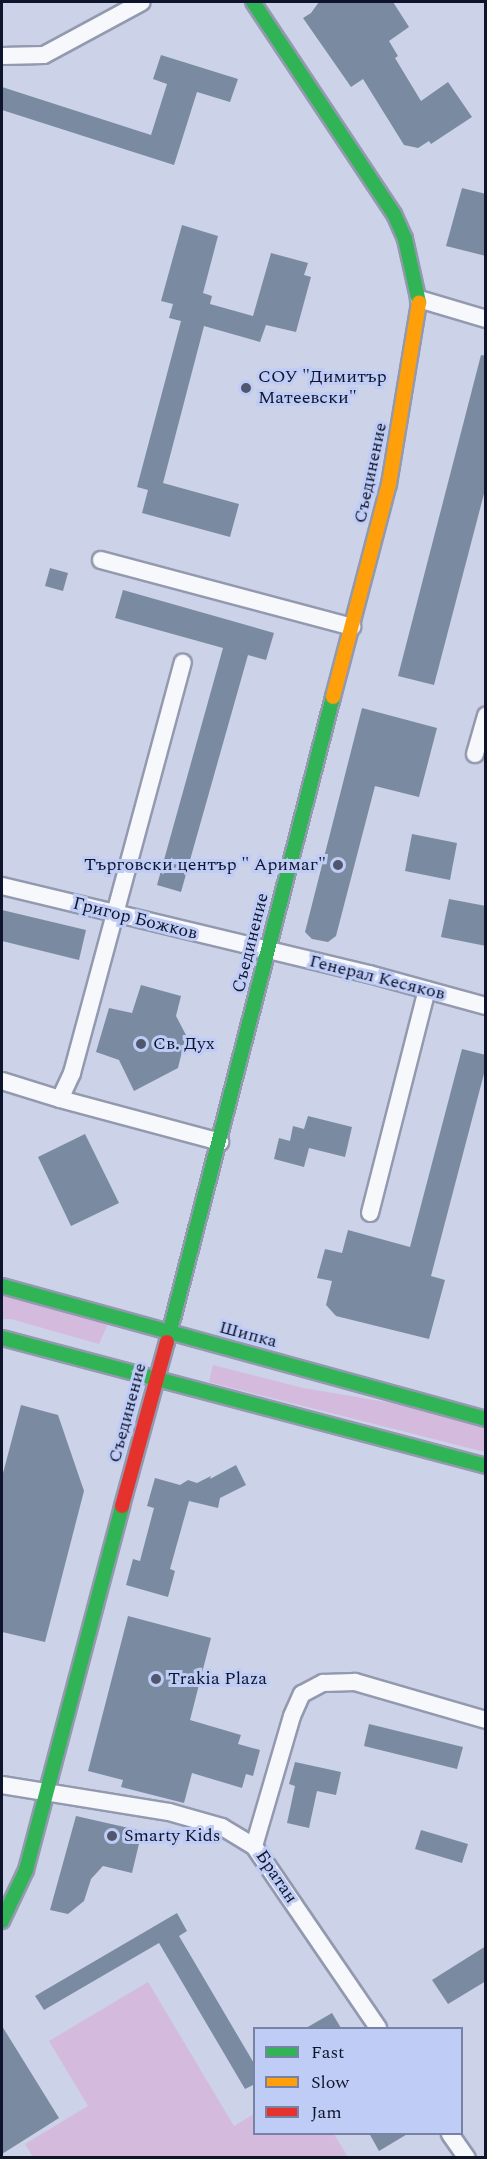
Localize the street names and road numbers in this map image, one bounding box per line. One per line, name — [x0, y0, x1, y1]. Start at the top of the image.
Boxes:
street label: Съединение — [350, 421, 392, 525]
street label: Съединение — [228, 891, 274, 995]
street label: Григор Божков — [70, 893, 200, 945]
street label: Генерал Кесяков — [307, 951, 447, 1005]
street label: Шипка — [217, 1317, 279, 1353]
street label: Съединение — [104, 1361, 152, 1465]
street label: Братан — [250, 1846, 302, 1908]

